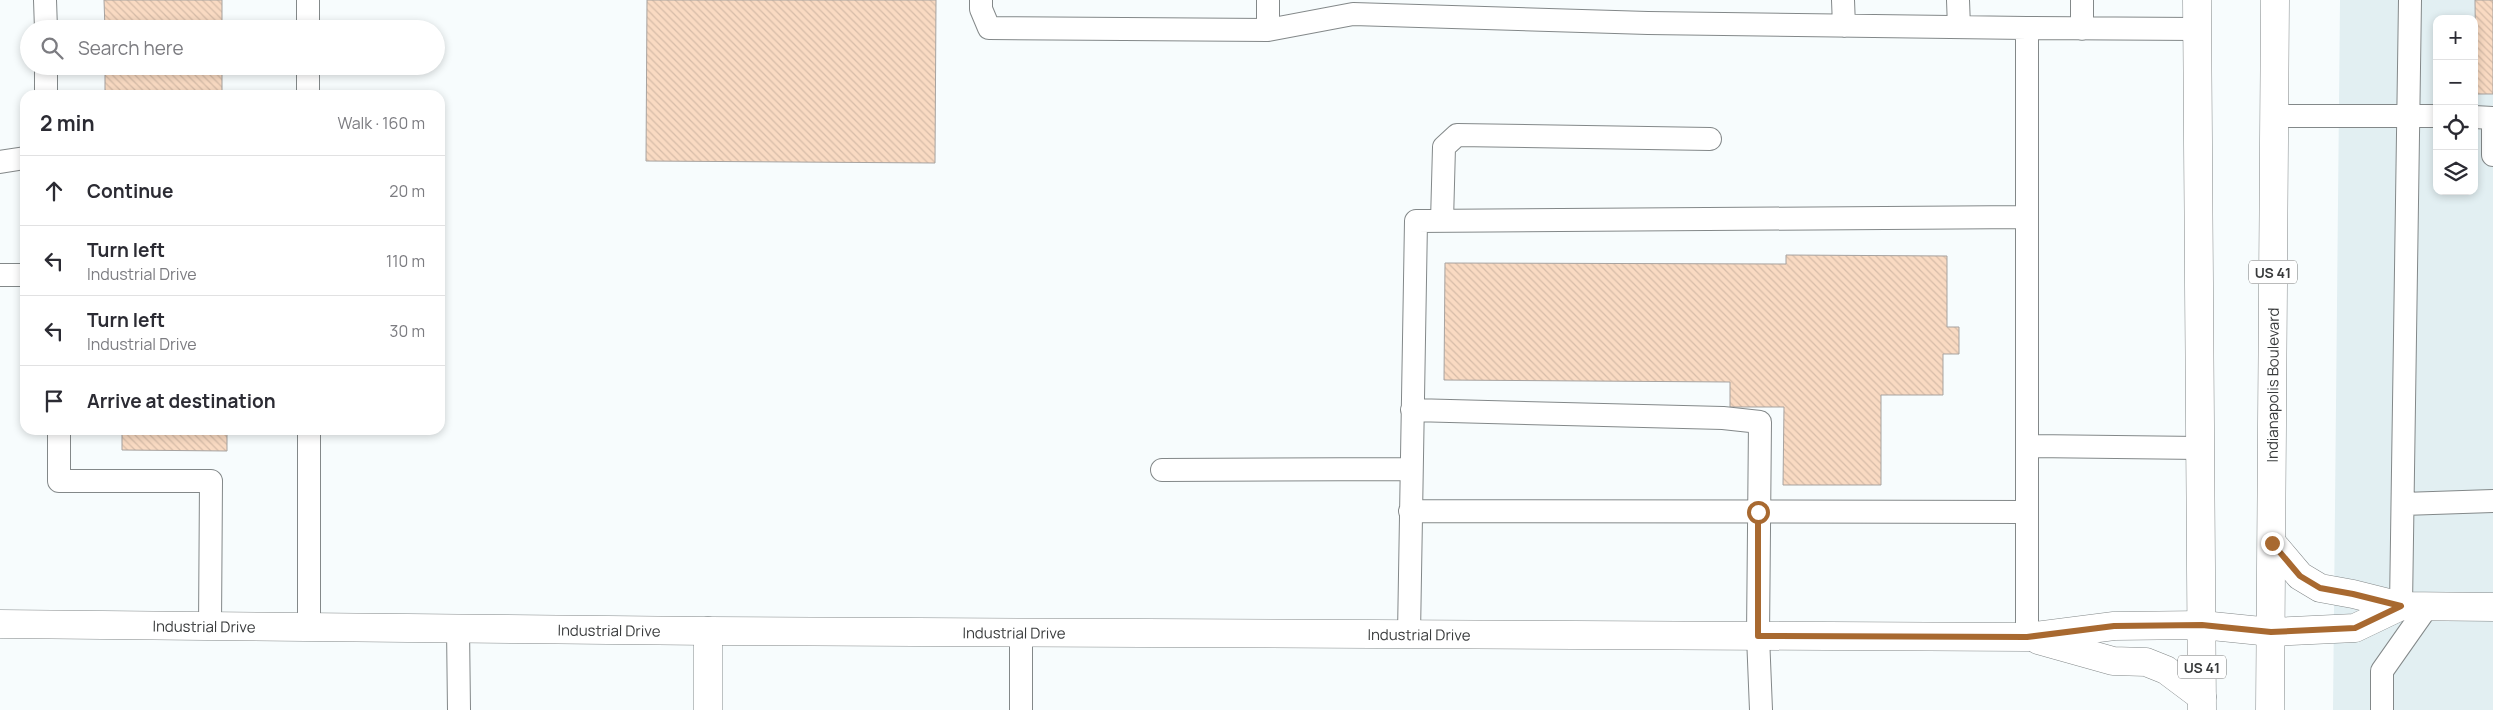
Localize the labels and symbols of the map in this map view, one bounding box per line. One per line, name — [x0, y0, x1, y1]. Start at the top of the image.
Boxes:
road number: US 41 — [2249, 260, 2297, 284]
street label: Indianapolis Boulevard — [2261, 308, 2283, 462]
route start — [1747, 501, 1770, 524]
route end — [2261, 532, 2284, 555]
street label: Industrial Drive — [152, 615, 256, 637]
street label: Industrial Drive — [557, 619, 661, 641]
street label: Industrial Drive — [962, 622, 1066, 643]
street label: Industrial Drive — [1367, 623, 1471, 645]
road number: US 41 — [2178, 656, 2226, 679]

